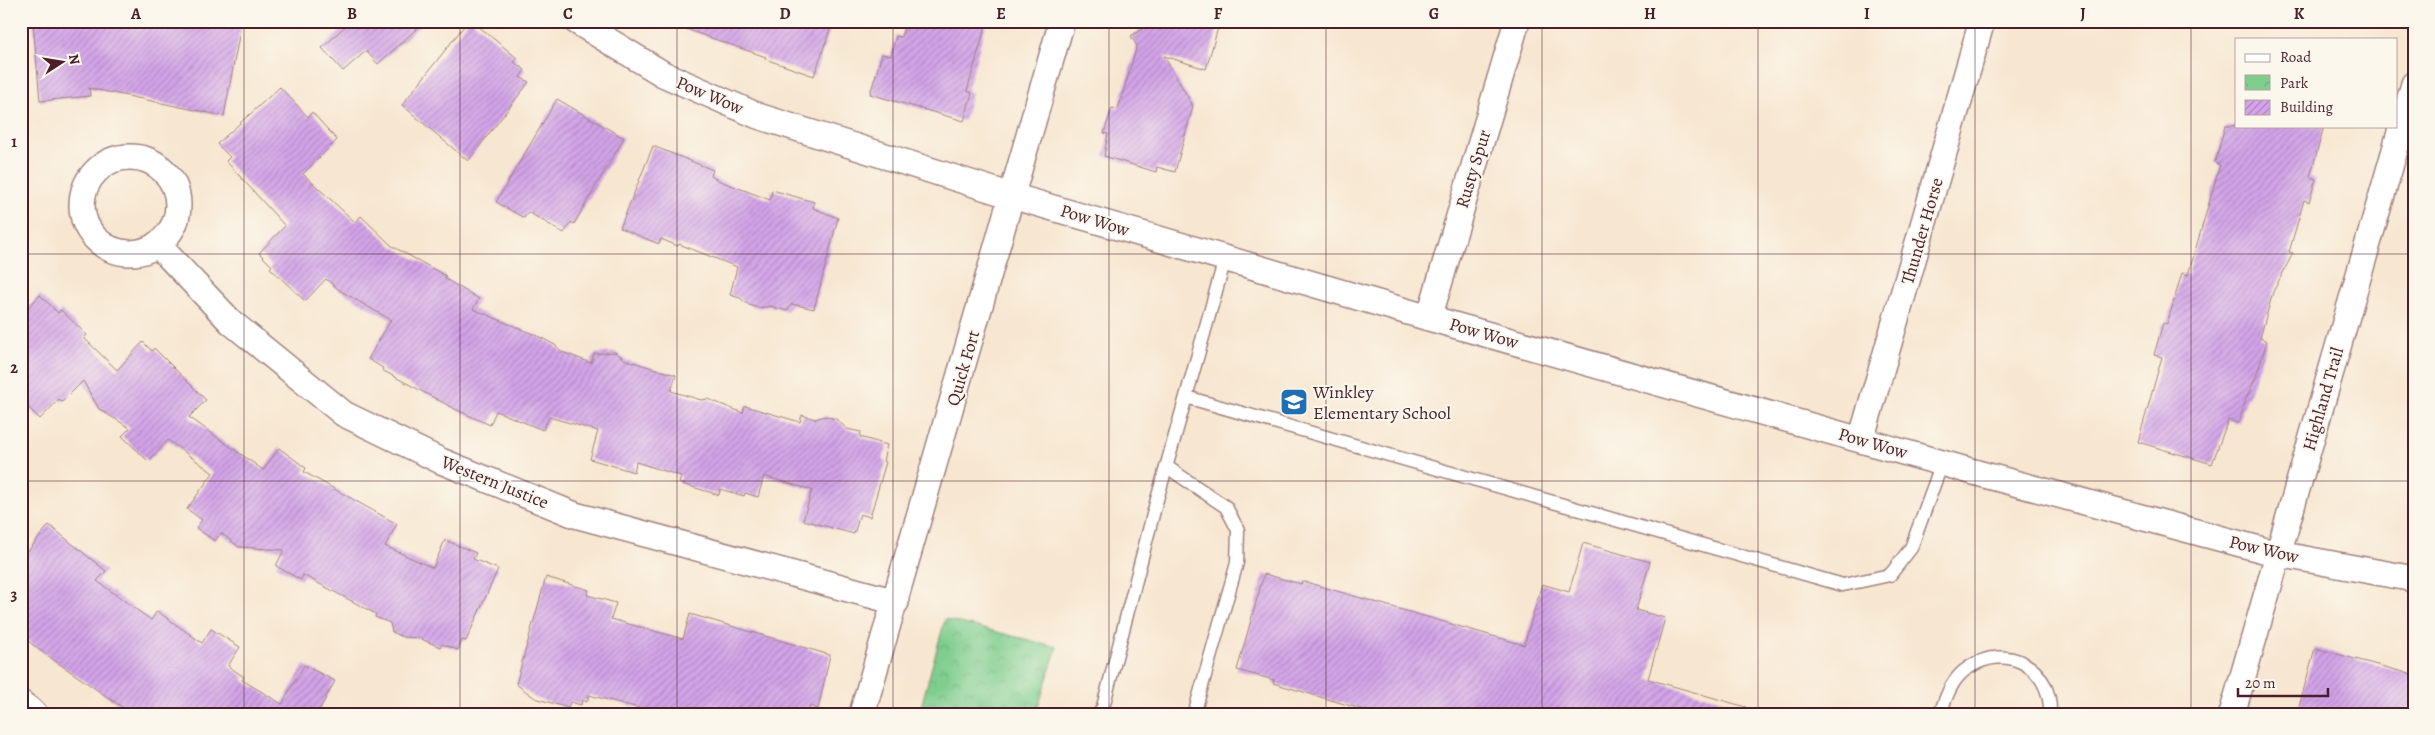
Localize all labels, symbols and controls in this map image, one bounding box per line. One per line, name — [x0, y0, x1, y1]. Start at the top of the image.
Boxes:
text: A — [130, 3, 142, 25]
text: B — [347, 3, 357, 25]
text: C — [563, 3, 573, 25]
text: D — [779, 3, 791, 25]
text: E — [996, 3, 1006, 25]
text: F — [1214, 3, 1223, 25]
text: G — [1429, 3, 1439, 25]
text: H — [1644, 3, 1656, 25]
text: I — [1864, 3, 1870, 25]
text: J — [2080, 3, 2086, 25]
text: K — [2294, 3, 2305, 25]
north arrow — [38, 38, 88, 88]
legend — [2235, 38, 2398, 128]
text: Road — [2280, 47, 2312, 67]
text: N — [64, 52, 85, 66]
street label: Pow Wow — [673, 70, 748, 120]
text: Park — [2280, 73, 2309, 93]
text: Building — [2280, 97, 2333, 117]
street label: Rusty Spur — [1450, 127, 1496, 211]
text: 1 — [11, 131, 17, 153]
street label: Thunder Horse — [1895, 175, 1949, 287]
street label: Pow Wow — [1058, 198, 1133, 242]
street label: Pow Wow — [1447, 312, 1522, 354]
street label: Quick Fort — [941, 327, 985, 409]
street label: Highland Trail — [2297, 344, 2349, 454]
text: 2 — [10, 357, 18, 379]
place label: Winkley Elementary School — [1312, 380, 1451, 425]
school or university icon: Winkley Elementary School — [1279, 387, 1309, 417]
street label: Pow Wow — [1836, 422, 1911, 464]
street label: Western Justice — [437, 449, 552, 514]
street label: Pow Wow — [2227, 529, 2302, 569]
text: 3 — [11, 584, 18, 606]
scale bar — [2238, 665, 2328, 697]
text: 20 m — [2245, 673, 2276, 693]

